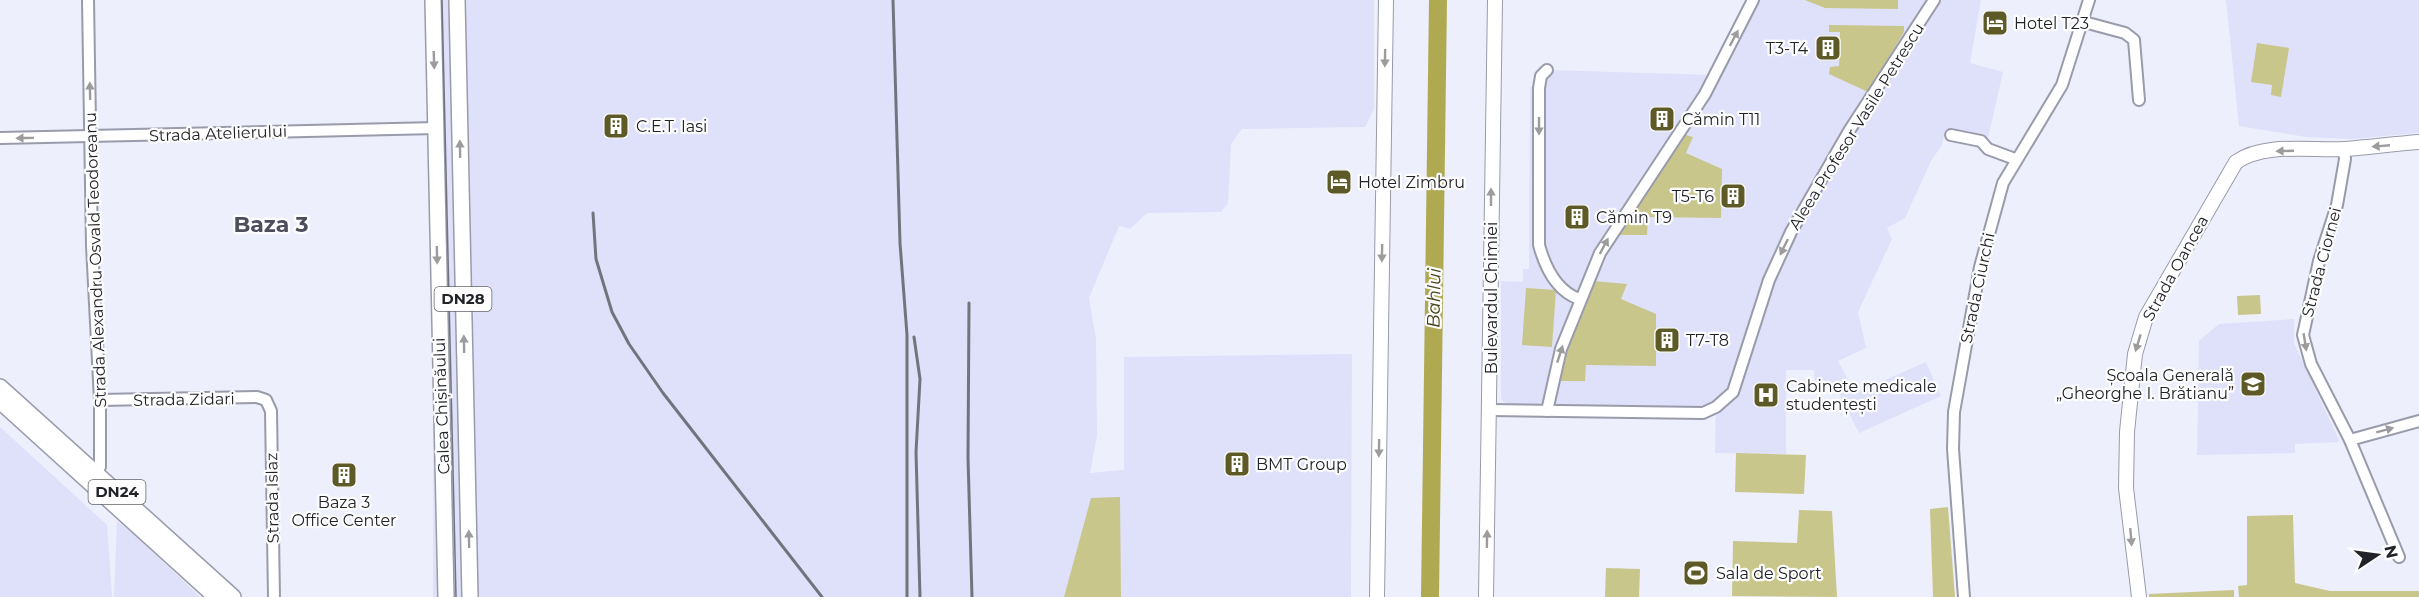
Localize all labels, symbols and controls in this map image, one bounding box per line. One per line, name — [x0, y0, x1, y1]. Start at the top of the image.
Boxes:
hotel icon: Hotel T23 — [1980, 8, 2010, 38]
place label: Hotel T23 — [2014, 14, 2089, 33]
street label: Aleea Profesor Vasile Petrescu — [1785, 19, 1928, 233]
one-way arrow — [1729, 29, 1739, 46]
building icon: T3-T4 — [1813, 33, 1843, 63]
place label: T3-T4 — [1766, 39, 1808, 58]
one-way arrow — [1381, 49, 1390, 68]
one-way arrow — [430, 50, 439, 69]
one-way arrow — [86, 81, 95, 100]
building icon: Cămin T11 — [1647, 104, 1677, 134]
place label: Cămin T11 — [1682, 110, 1760, 129]
building icon: C.E.T. Iasi — [601, 111, 631, 141]
street label: Strada Alexandru Osvald Teodoreanu — [81, 112, 110, 408]
place label: C.E.T. Iasi — [636, 117, 707, 136]
one-way arrow — [1534, 117, 1544, 136]
street label: Strada Atelierului — [149, 122, 287, 145]
one-way arrow — [15, 133, 34, 143]
one-way arrow — [455, 139, 465, 158]
one-way arrow — [2372, 141, 2391, 150]
one-way arrow — [2276, 146, 2295, 155]
hotel icon: Hotel Zimbru — [1324, 167, 1354, 197]
place label: Hotel Zimbru — [1358, 173, 1465, 192]
building icon: T5-T6 — [1718, 181, 1748, 211]
one-way arrow — [1486, 187, 1496, 206]
place label: T5-T6 — [1672, 187, 1714, 206]
building icon: Cămin T9 — [1562, 202, 1592, 232]
street label: Strada Ciornei — [2298, 205, 2345, 319]
place label: Cămin T9 — [1596, 208, 1672, 227]
district label: Baza 3 — [233, 211, 309, 238]
street label: Strada Oancea — [2139, 212, 2212, 324]
street label: Bulevardul Chimiei — [1482, 222, 1501, 374]
street label: Strada Ciurchi — [1956, 231, 1998, 345]
one-way arrow — [1599, 237, 1609, 254]
one-way arrow — [1779, 239, 1788, 256]
one-way arrow — [1377, 244, 1387, 263]
one-way arrow — [432, 245, 442, 264]
water label: Bahlui — [1422, 268, 1446, 328]
road number: DN28 — [434, 287, 492, 311]
building icon: T7-T8 — [1652, 325, 1682, 355]
place label: T7-T8 — [1686, 331, 1729, 350]
one-way arrow — [2300, 333, 2309, 352]
one-way arrow — [460, 334, 469, 353]
one-way arrow — [2133, 334, 2142, 352]
street label: Calea Chișinăului — [430, 337, 454, 475]
one-way arrow — [1555, 345, 1565, 363]
place label: Școala Generală „Gheorghe I. Brătianu” — [2056, 366, 2234, 403]
school or university icon: Școala Generală „Gheorghe I. Brătianu” — [2238, 369, 2268, 399]
place label: Cabinete medicale studențești — [1786, 377, 1937, 415]
hospital icon: Cabinete medicale studențești — [1751, 380, 1781, 410]
street label: Strada Zidari — [133, 389, 235, 410]
one-way arrow — [2376, 425, 2394, 434]
one-way arrow — [1374, 439, 1384, 458]
building icon: BMT Group — [1222, 449, 1252, 479]
street label: Strada Islaz — [262, 453, 283, 543]
place label: BMT Group — [1256, 455, 1347, 474]
building icon: Baza 3 Office Center — [329, 460, 359, 490]
road number: DN24 — [88, 480, 146, 504]
place label: Baza 3 Office Center — [291, 493, 397, 530]
north arrow — [2347, 525, 2407, 585]
one-way arrow — [2126, 527, 2136, 546]
one-way arrow — [465, 529, 474, 548]
one-way arrow — [1483, 529, 1492, 548]
text: N — [2380, 543, 2402, 560]
sports icon: Sala de Sport — [1681, 558, 1711, 588]
place label: Sala de Sport — [1716, 564, 1822, 583]

